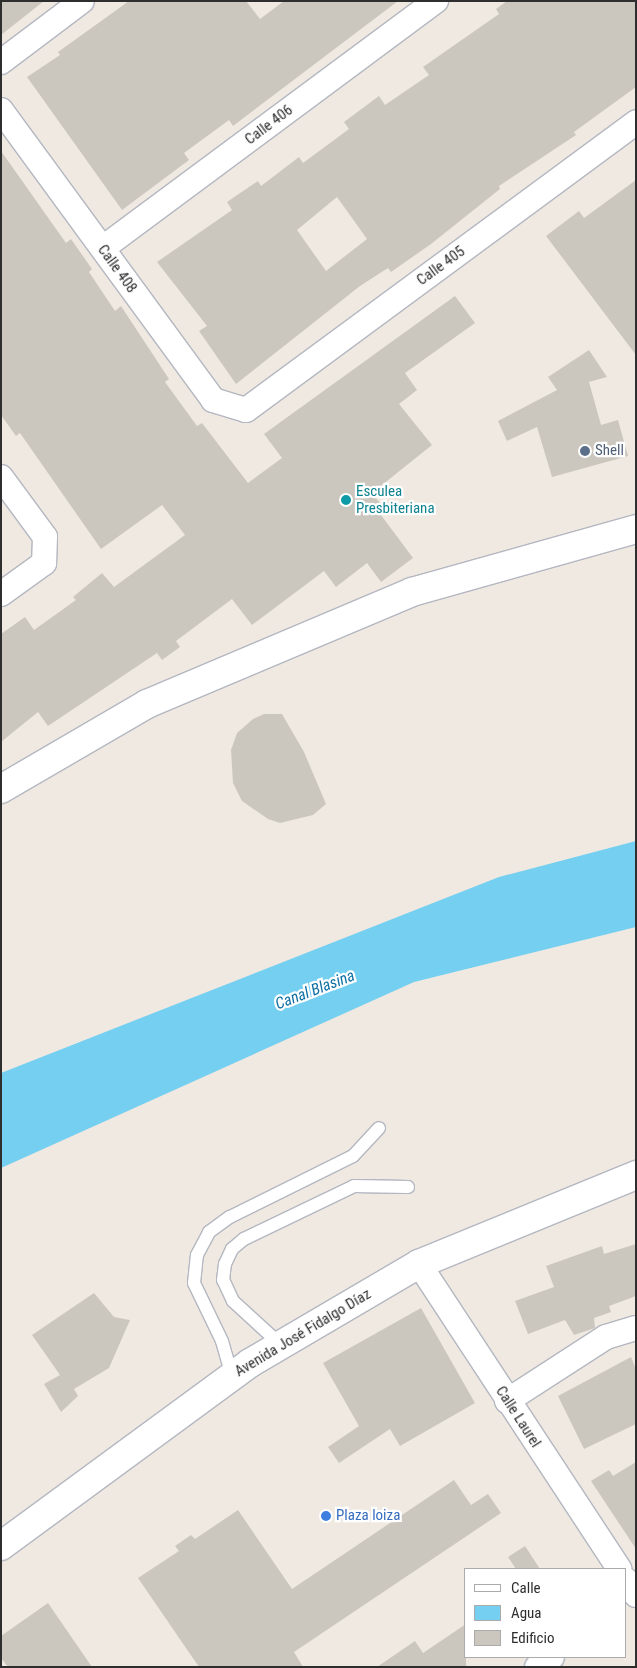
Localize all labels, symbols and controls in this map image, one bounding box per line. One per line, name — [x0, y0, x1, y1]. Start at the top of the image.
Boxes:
street label: Calle 406 — [242, 101, 296, 149]
street label: Calle 408 — [93, 241, 141, 297]
street label: Calle 405 — [413, 242, 469, 290]
place label: Shell — [595, 442, 624, 460]
marker: Shell — [579, 445, 591, 457]
place label: Esculea Presbiteriana — [356, 482, 435, 517]
marker: Esculea Presbiteriana — [340, 494, 352, 506]
water label: Canal Blasina — [273, 966, 357, 1014]
street label: Avenida José Fidalgo Díaz — [232, 1285, 374, 1381]
street label: Calle Laurel — [492, 1383, 544, 1451]
place label: Plaza loiza — [336, 1507, 400, 1525]
marker: Plaza loiza — [320, 1510, 332, 1522]
legend — [464, 1568, 627, 1658]
text: Calle — [511, 1579, 541, 1597]
text: Agua — [511, 1604, 541, 1622]
text: Edificio — [511, 1629, 554, 1647]

